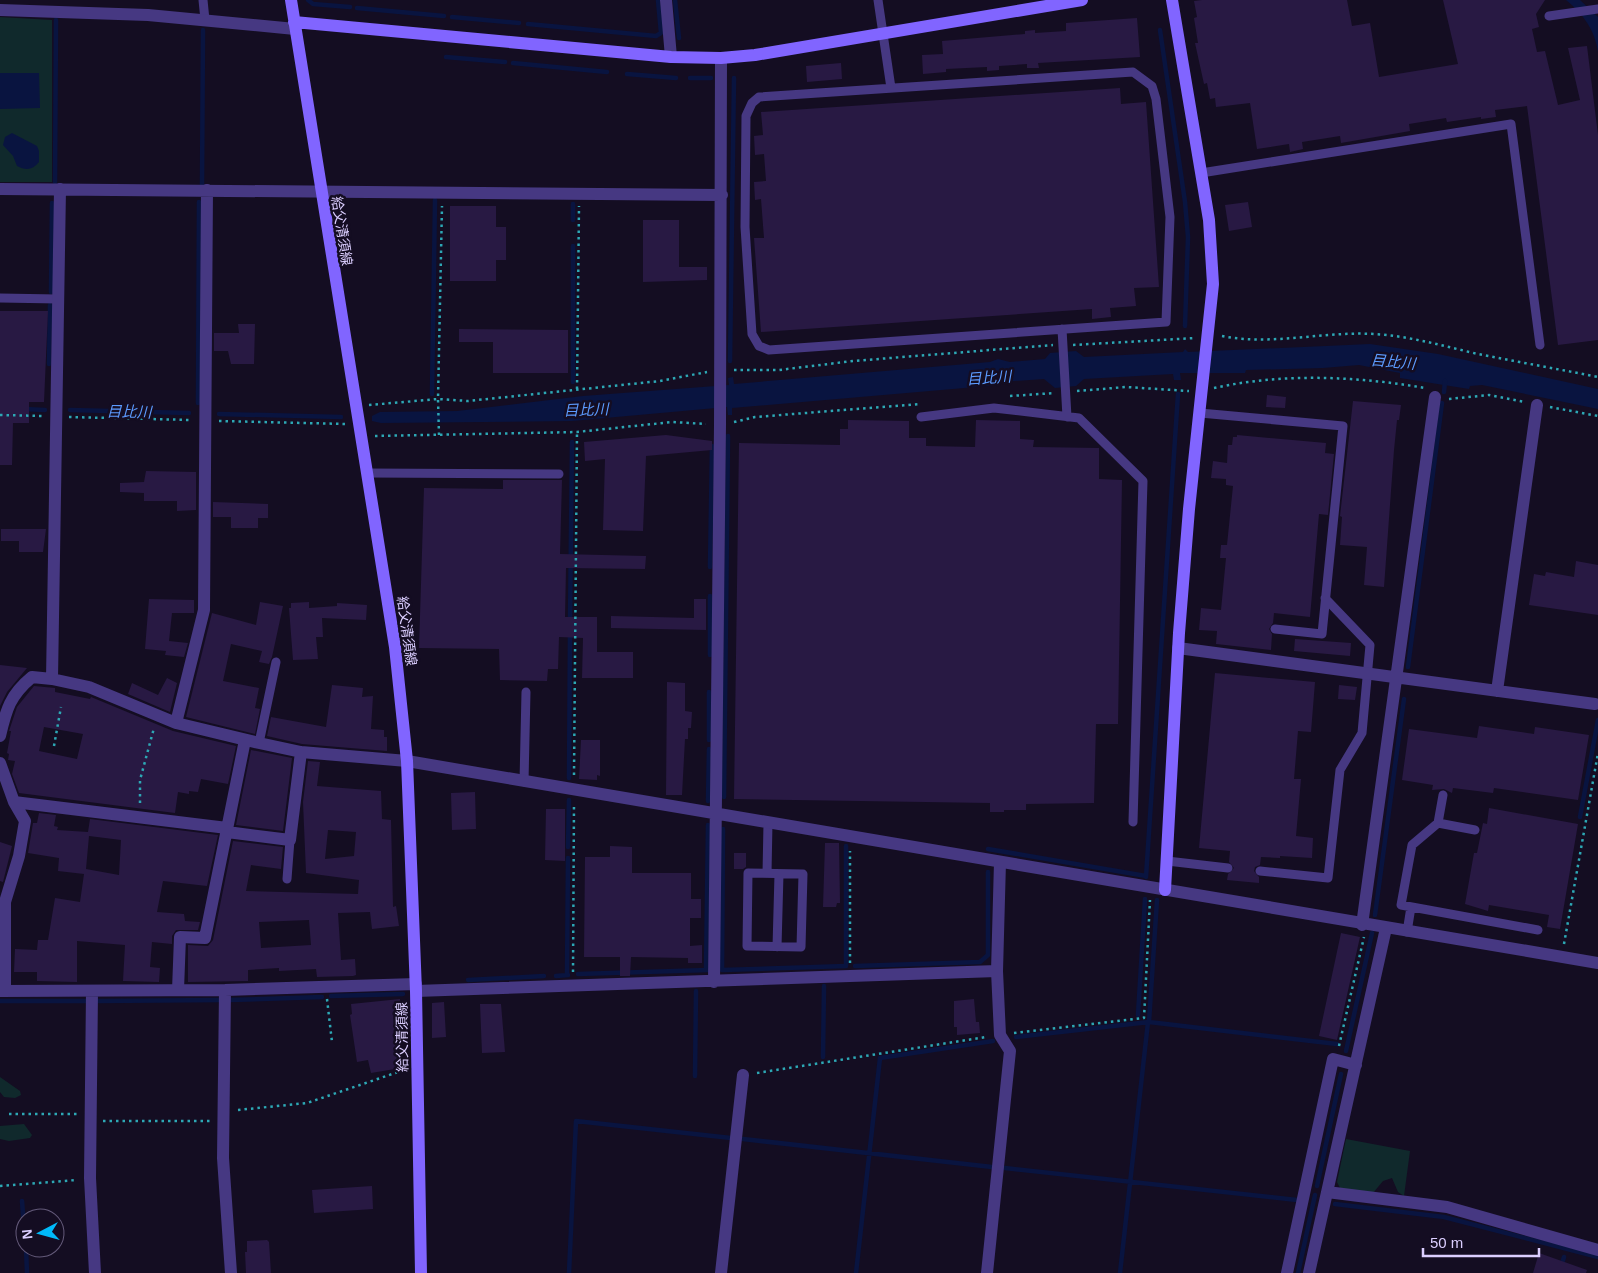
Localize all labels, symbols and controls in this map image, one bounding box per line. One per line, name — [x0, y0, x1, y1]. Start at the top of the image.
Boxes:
street label: 給父清須線 — [329, 195, 355, 267]
water label: 目比川 — [1370, 351, 1418, 372]
water label: 目比川 — [966, 367, 1014, 388]
water label: 目比川 — [563, 400, 611, 419]
water label: 目比川 — [106, 403, 154, 420]
street label: 給父清須線 — [394, 595, 420, 667]
street label: 給父清須線 — [393, 1002, 411, 1072]
north arrow — [15, 1208, 65, 1258]
scale bar — [1423, 1226, 1539, 1258]
text: N — [19, 1228, 36, 1240]
text: 50 m — [1430, 1234, 1463, 1251]

